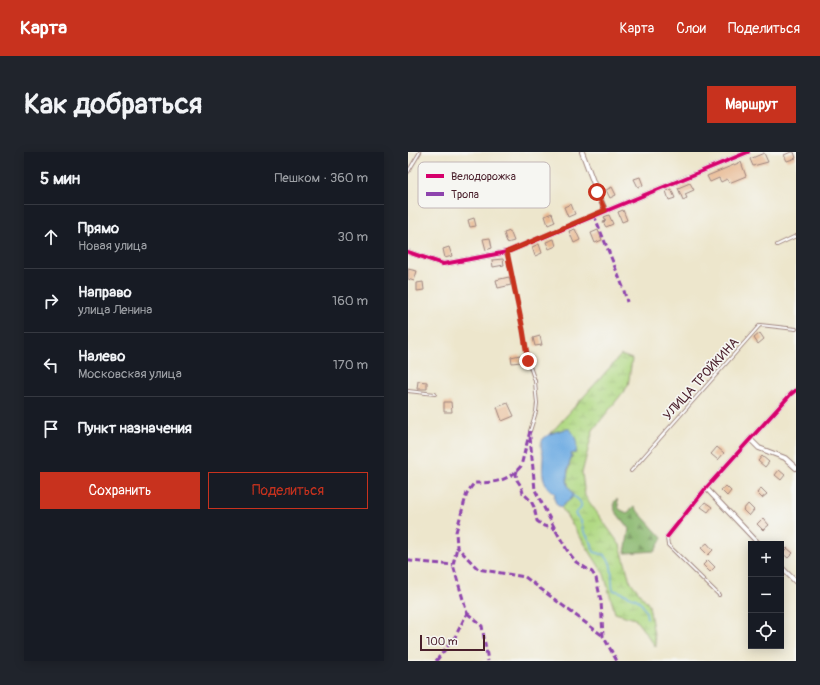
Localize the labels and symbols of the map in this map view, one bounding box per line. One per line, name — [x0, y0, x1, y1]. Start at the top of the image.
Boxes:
legend — [418, 162, 550, 208]
text: Велодорожка — [451, 170, 516, 183]
route start — [588, 183, 606, 201]
text: Тропа — [451, 188, 479, 201]
street label: УЛИЦА ТРОЙКИНА — [660, 334, 743, 424]
route end — [519, 352, 537, 370]
scale bar — [420, 633, 485, 652]

